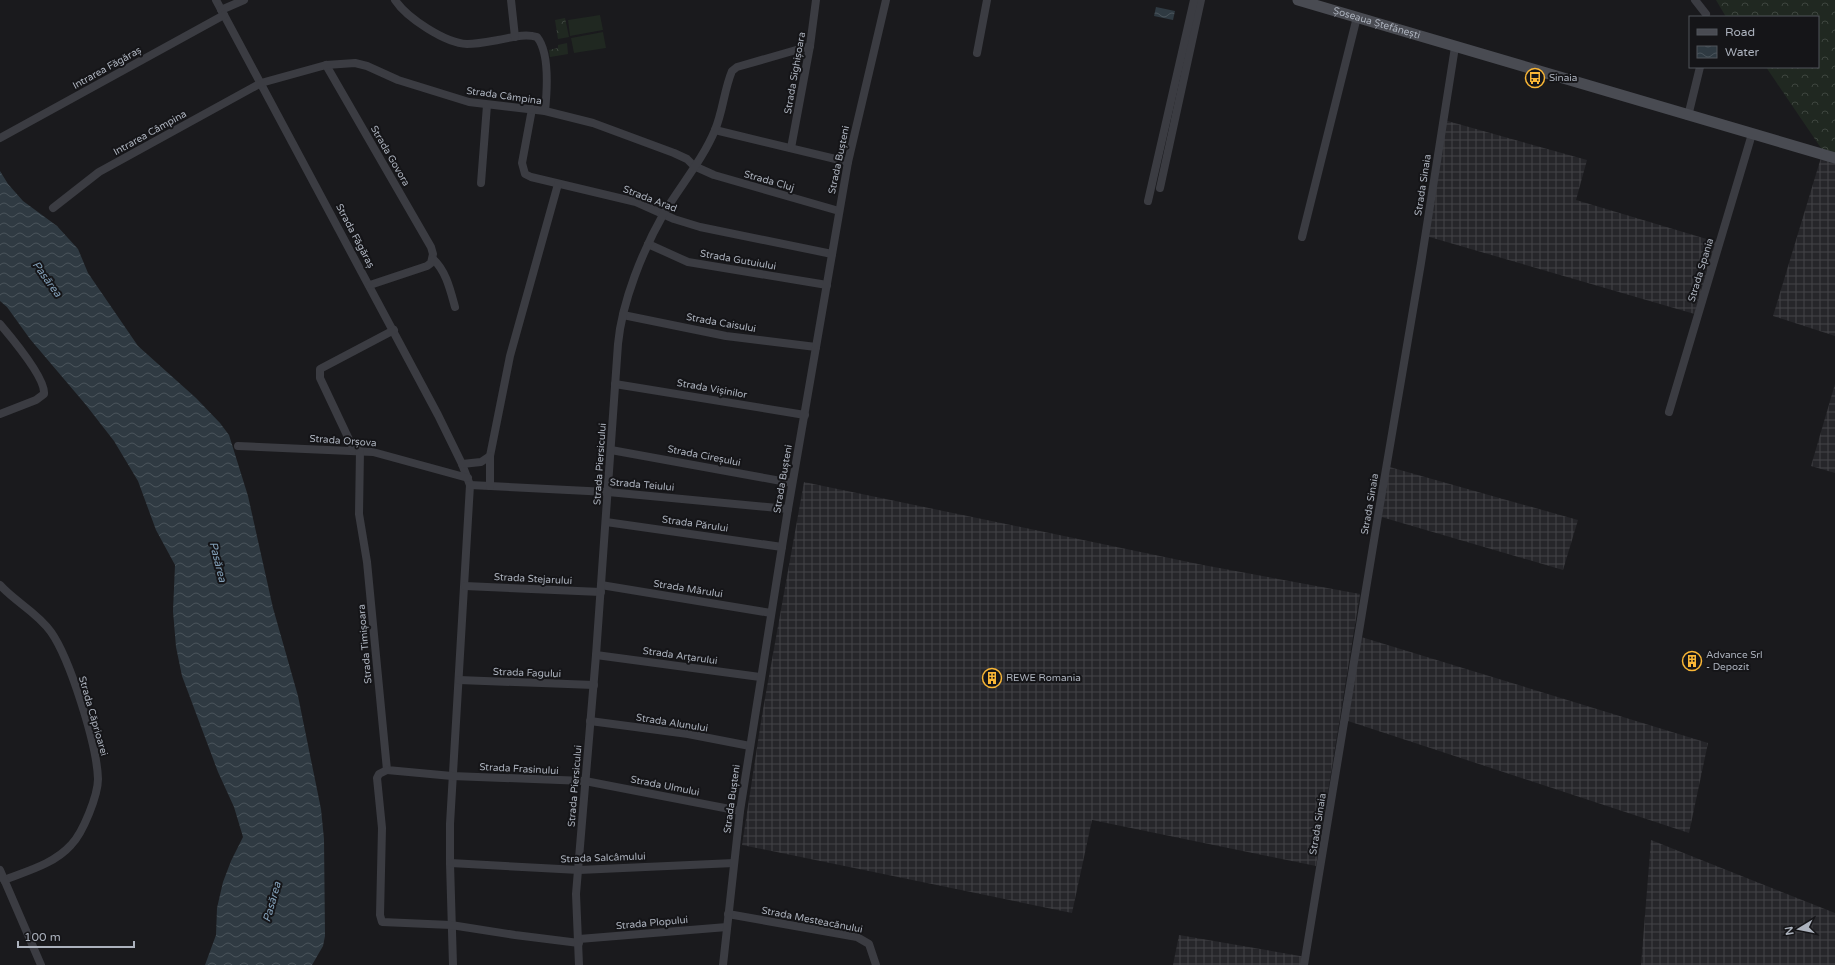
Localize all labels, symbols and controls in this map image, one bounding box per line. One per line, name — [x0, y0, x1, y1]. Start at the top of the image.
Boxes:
street label: Șoseaua Ștefănești — [1332, 5, 1422, 42]
legend — [1689, 16, 1819, 68]
text: Road — [1725, 25, 1755, 39]
street label: Strada Sighișoara — [782, 31, 808, 115]
street label: Intrarea Făgăraș — [71, 44, 144, 92]
text: Water — [1725, 45, 1760, 59]
bus stop icon: Sinaia — [1524, 67, 1546, 89]
place label: Sinaia — [1549, 72, 1577, 84]
street label: Strada Câmpina — [466, 85, 542, 107]
street label: Intrarea Câmpina — [111, 108, 189, 158]
street label: Strada Govora — [368, 124, 412, 188]
street label: Strada Bușteni — [826, 125, 852, 195]
street label: Strada Sinaia — [1412, 153, 1434, 217]
street label: Strada Cluj — [742, 168, 796, 194]
street label: Strada Arad — [621, 183, 679, 215]
street label: Strada Făgăraș — [333, 202, 377, 270]
street label: Strada Spania — [1686, 237, 1716, 303]
street label: Strada Gutuiului — [699, 247, 777, 273]
water label: Pasărea — [30, 259, 65, 300]
street label: Strada Caisului — [685, 311, 757, 335]
street label: Strada Vișinilor — [676, 377, 748, 401]
street label: Strada Piersicului — [591, 423, 609, 505]
street label: Strada Orșova — [309, 433, 377, 449]
street label: Strada Cireșului — [666, 443, 742, 469]
street label: Strada Bușteni — [771, 444, 795, 514]
street label: Strada Sinaia — [1359, 472, 1381, 536]
street label: Strada Teiului — [609, 476, 675, 494]
street label: Strada Părului — [661, 513, 729, 535]
water label: Pasărea — [207, 540, 229, 584]
street label: Strada Stejarului — [494, 571, 572, 587]
street label: Strada Mărului — [652, 578, 724, 600]
street label: Strada Timișoara — [356, 604, 374, 684]
street label: Strada Arțarului — [642, 645, 718, 667]
place label: Advance Srl - Depozit — [1706, 649, 1763, 673]
building icon: Advance Srl - Depozit — [1681, 650, 1703, 672]
street label: Strada Fagului — [493, 666, 561, 680]
building icon: REWE Romania — [981, 667, 1003, 689]
place label: REWE Romania — [1006, 672, 1081, 684]
street label: Strada Căprioarei — [76, 675, 110, 757]
street label: Strada Alunului — [635, 711, 709, 735]
street label: Strada Piersicului — [565, 745, 585, 827]
street label: Strada Frasinului — [479, 761, 559, 777]
street label: Strada Bușteni — [721, 764, 743, 834]
street label: Strada Ulmului — [630, 773, 700, 799]
street label: Strada Sinaia — [1307, 792, 1329, 856]
street label: Strada Salcâmului — [560, 851, 646, 865]
water label: Pasărea — [260, 880, 284, 924]
street label: Strada Mesteacănului — [760, 904, 864, 936]
north arrow — [1779, 909, 1819, 949]
street label: Strada Plopului — [615, 914, 689, 932]
scale bar — [18, 923, 134, 949]
text: N — [1782, 925, 1797, 936]
text: 100 m — [24, 930, 61, 944]

